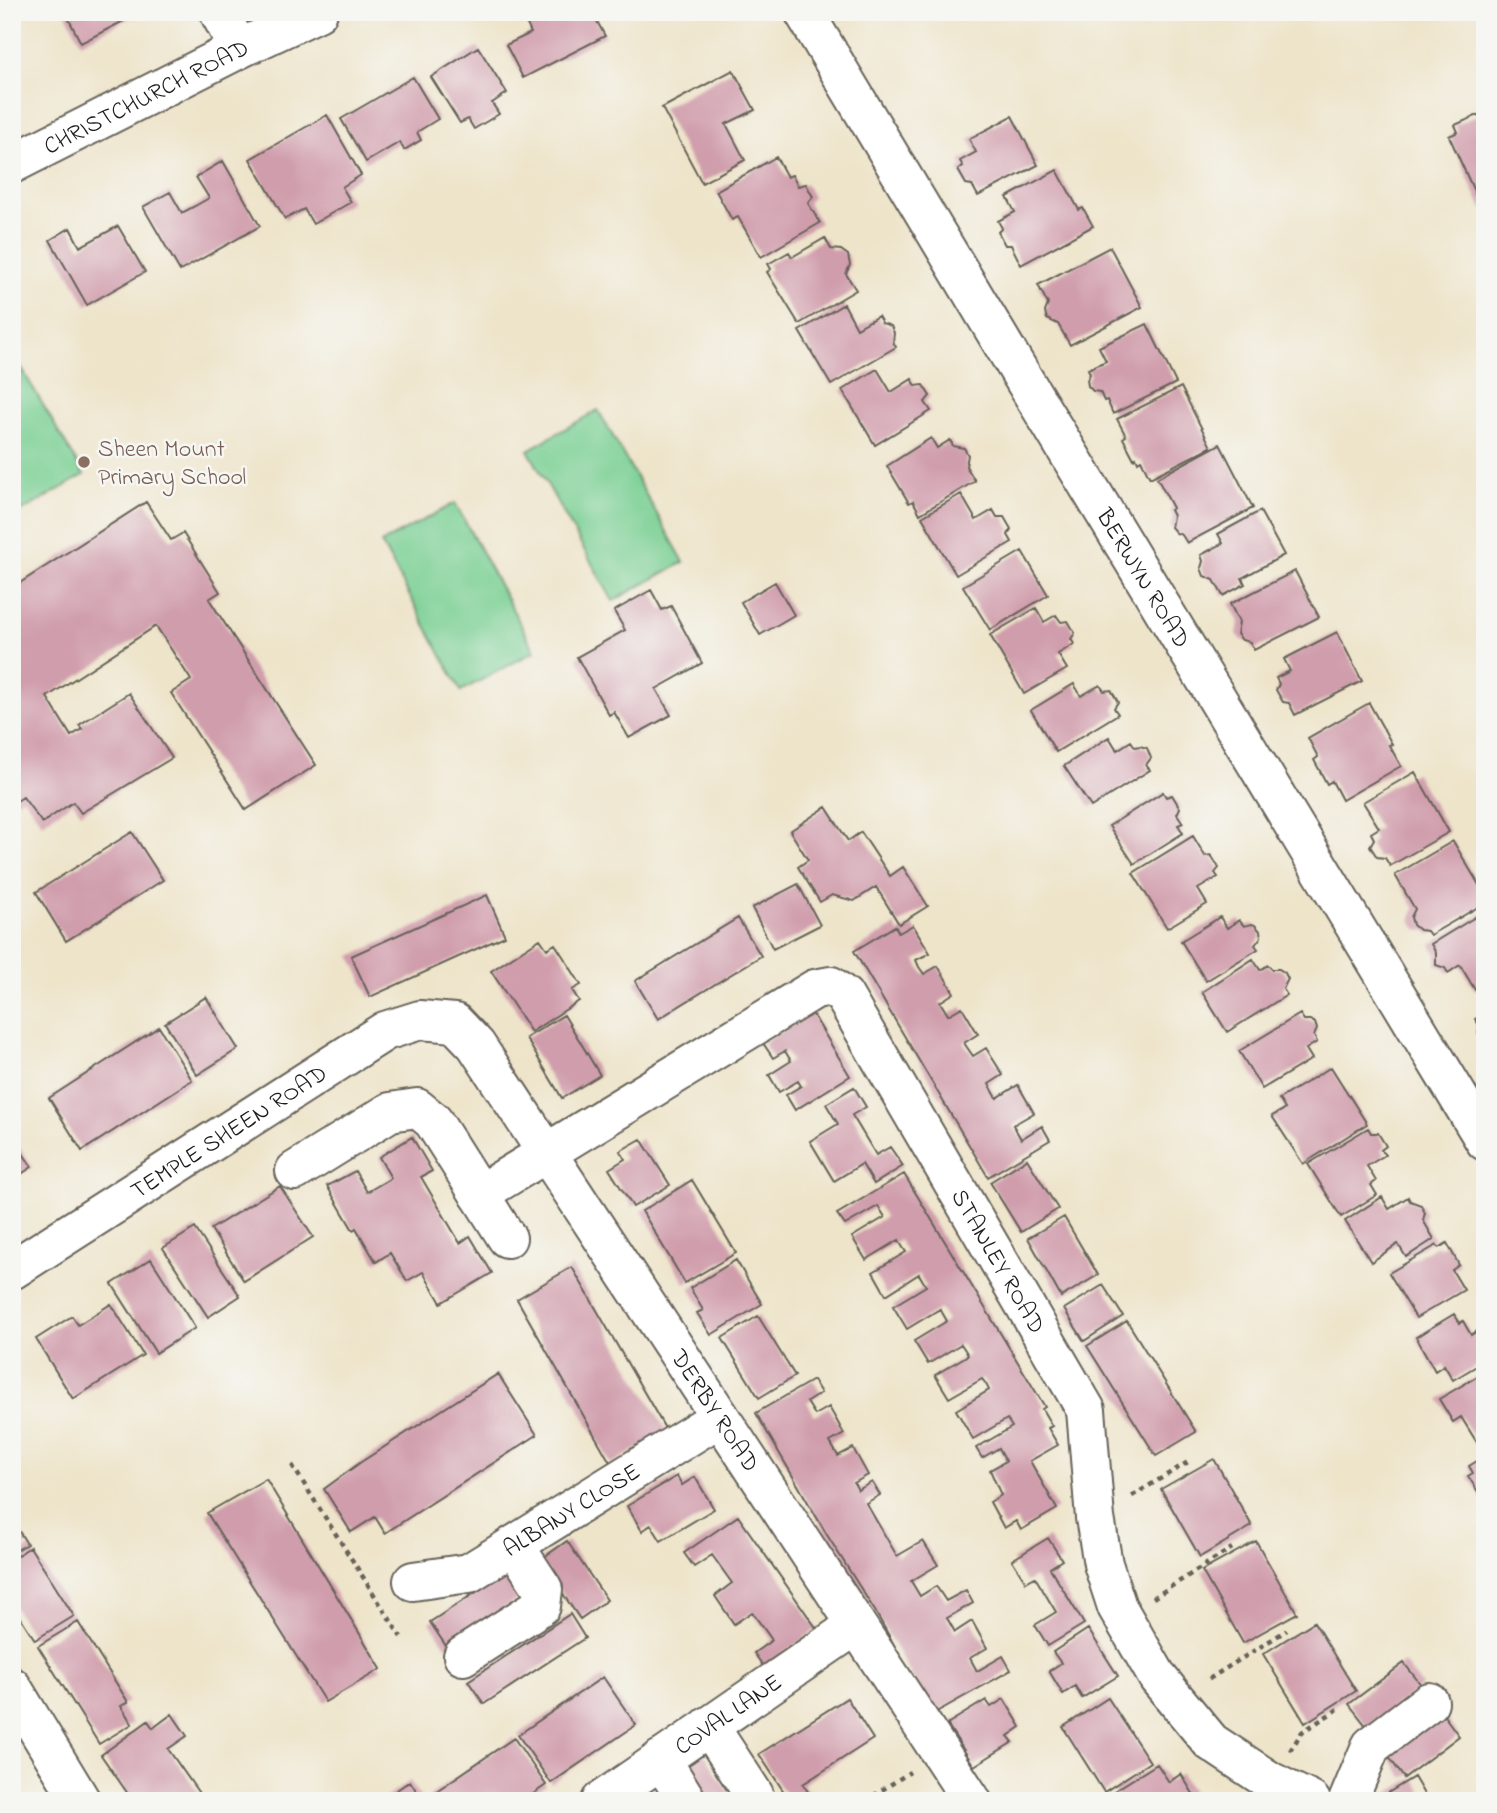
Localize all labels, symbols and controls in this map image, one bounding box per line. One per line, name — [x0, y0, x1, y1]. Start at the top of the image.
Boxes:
street label: CHRISTCHURCH ROAD — [38, 32, 256, 165]
place label: Sheen Mount Primary School — [98, 433, 246, 497]
marker: Sheen Mount Primary School — [76, 454, 92, 470]
street label: BERWYN ROAD — [1086, 502, 1198, 655]
street label: TEMPLE SHEEN ROAD — [125, 1057, 335, 1209]
street label: STANLEY ROAD — [941, 1183, 1053, 1341]
street label: DERBY ROAD — [660, 1342, 767, 1480]
street label: ALBANY CLOSE — [497, 1456, 648, 1568]
street label: COVAL LANE — [668, 1666, 790, 1765]

